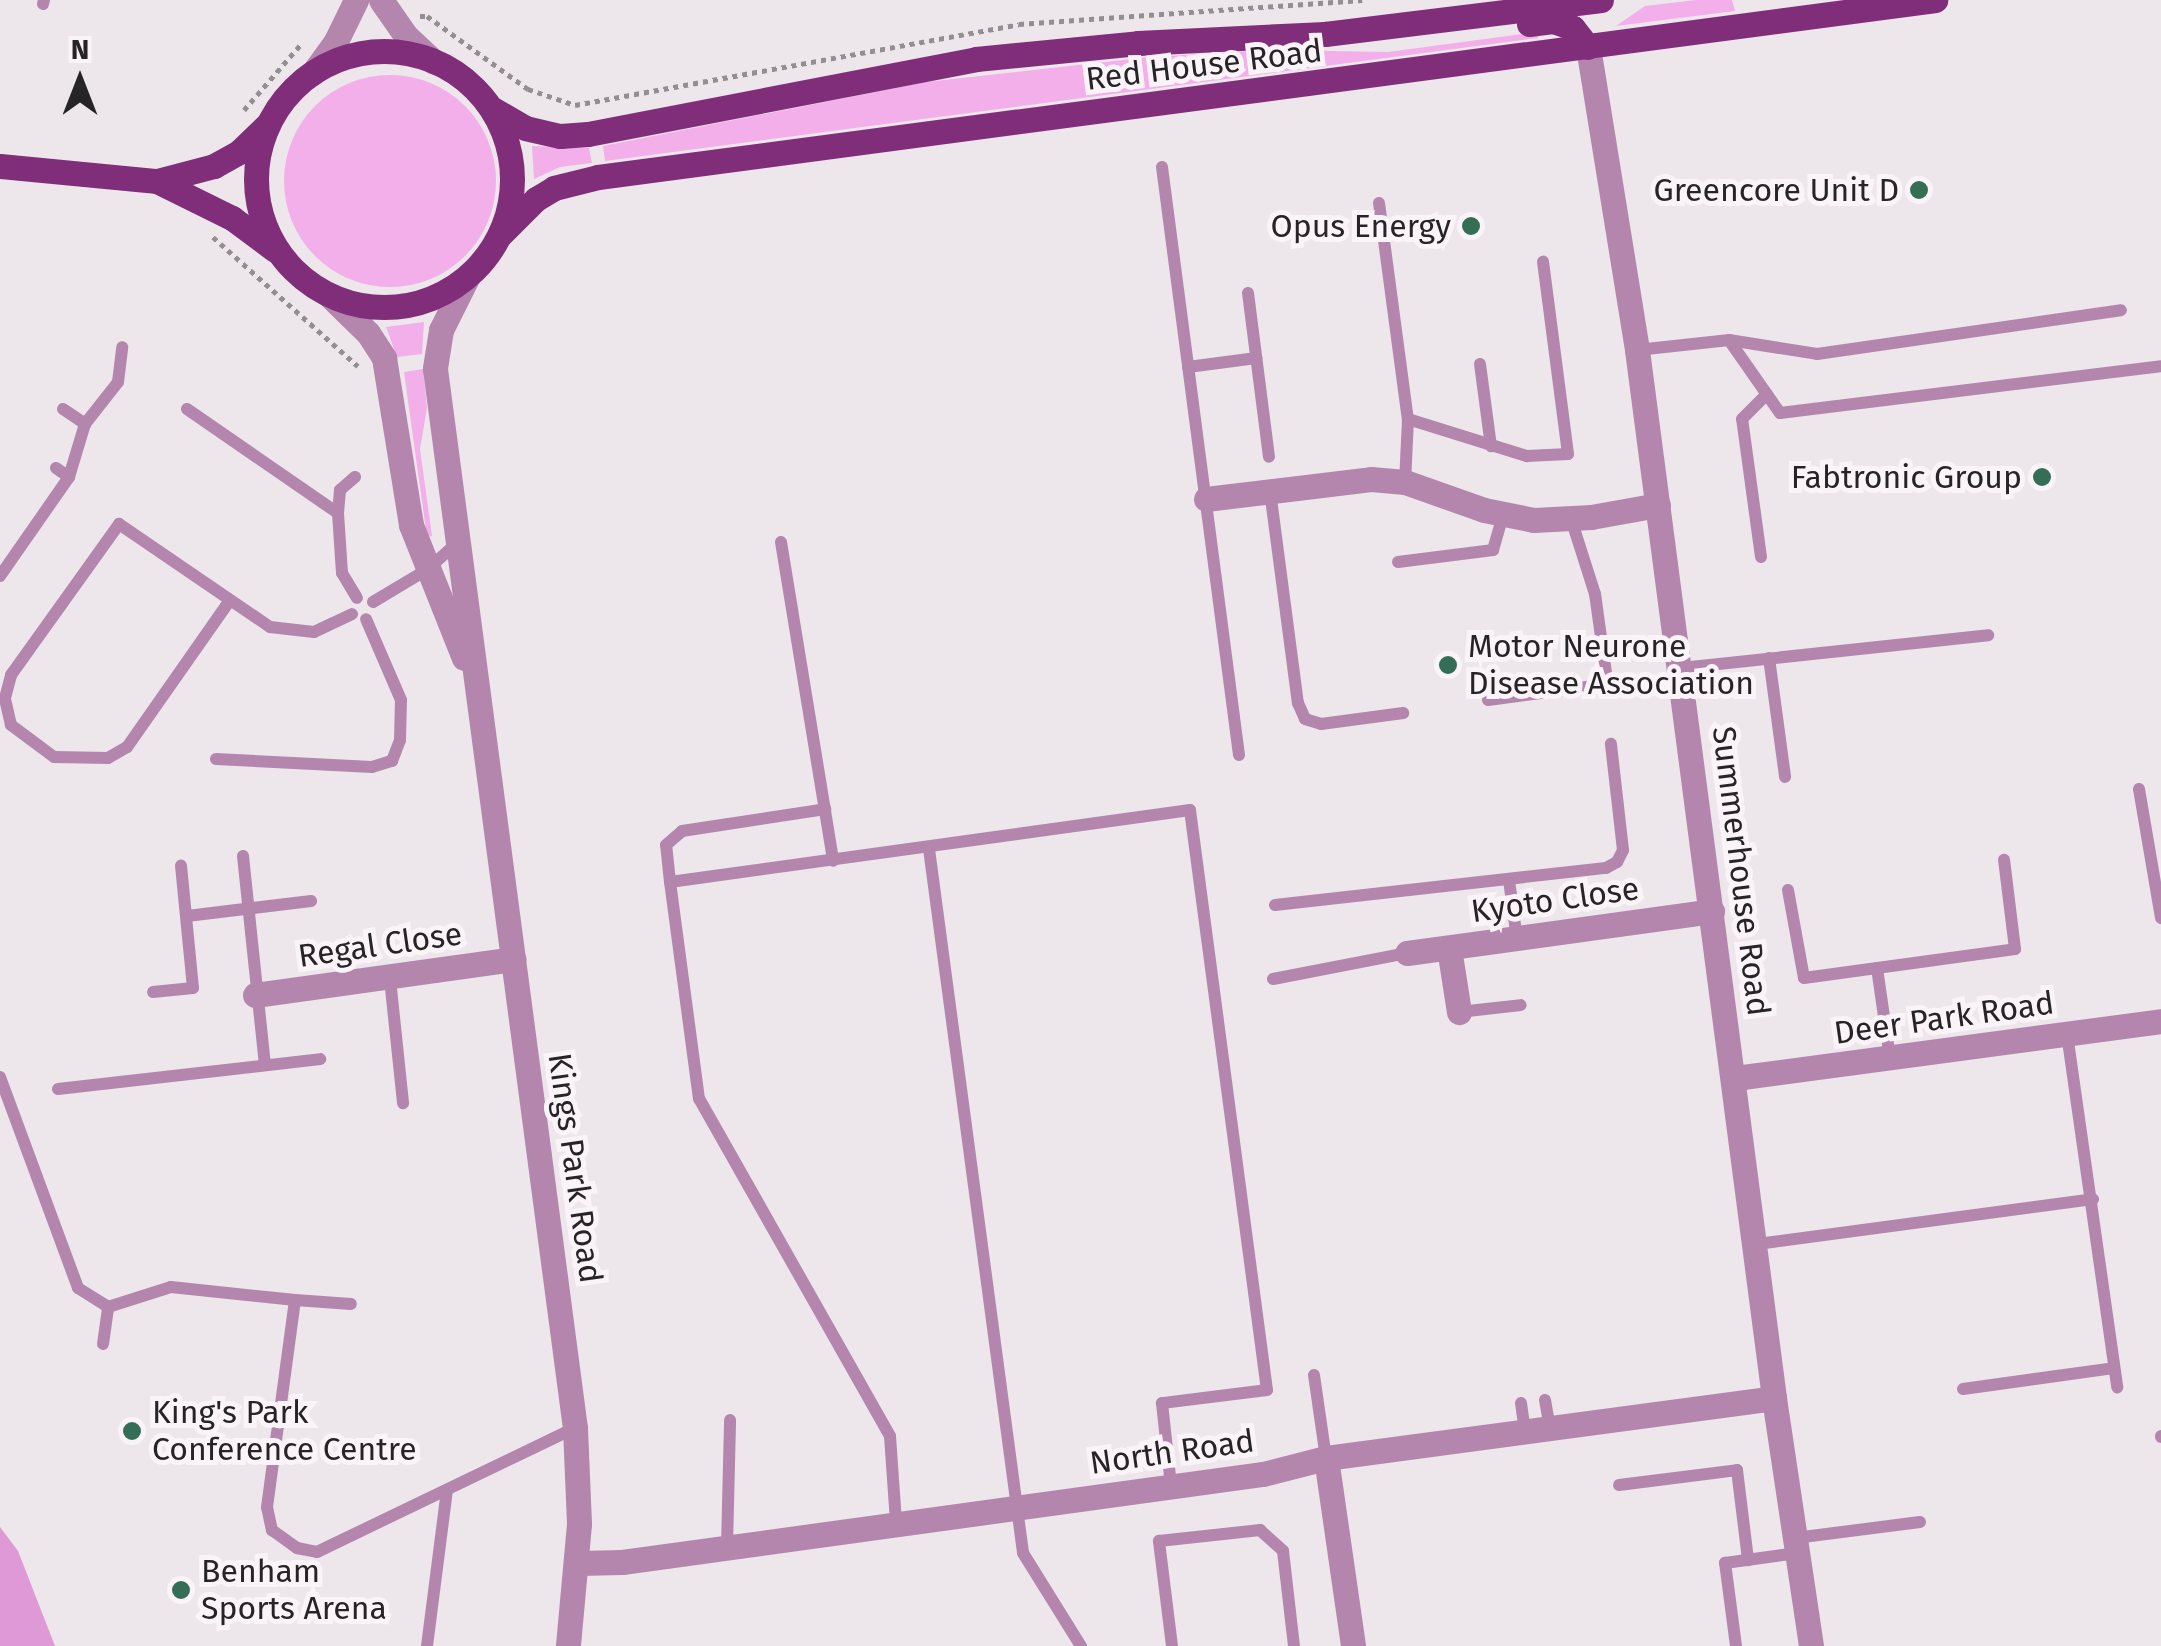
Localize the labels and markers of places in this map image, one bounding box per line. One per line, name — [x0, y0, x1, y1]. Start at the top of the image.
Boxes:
place label: Greencore Unit D — [1654, 171, 1899, 209]
marker: Greencore Unit D — [1908, 179, 1930, 201]
place label: Opus Energy — [1271, 207, 1451, 245]
marker: Opus Energy — [1460, 215, 1482, 237]
place label: Fabtronic Group — [1791, 458, 2022, 496]
marker: Fabtronic Group — [2031, 466, 2053, 488]
place label: Motor Neurone Disease Association — [1468, 628, 1754, 703]
marker: Motor Neurone Disease Association — [1437, 654, 1459, 676]
place label: King's Park Conference Centre — [152, 1394, 417, 1469]
marker: King's Park Conference Centre — [121, 1420, 143, 1442]
place label: Benham Sports Arena — [201, 1553, 387, 1628]
marker: Benham Sports Arena — [170, 1579, 192, 1601]

